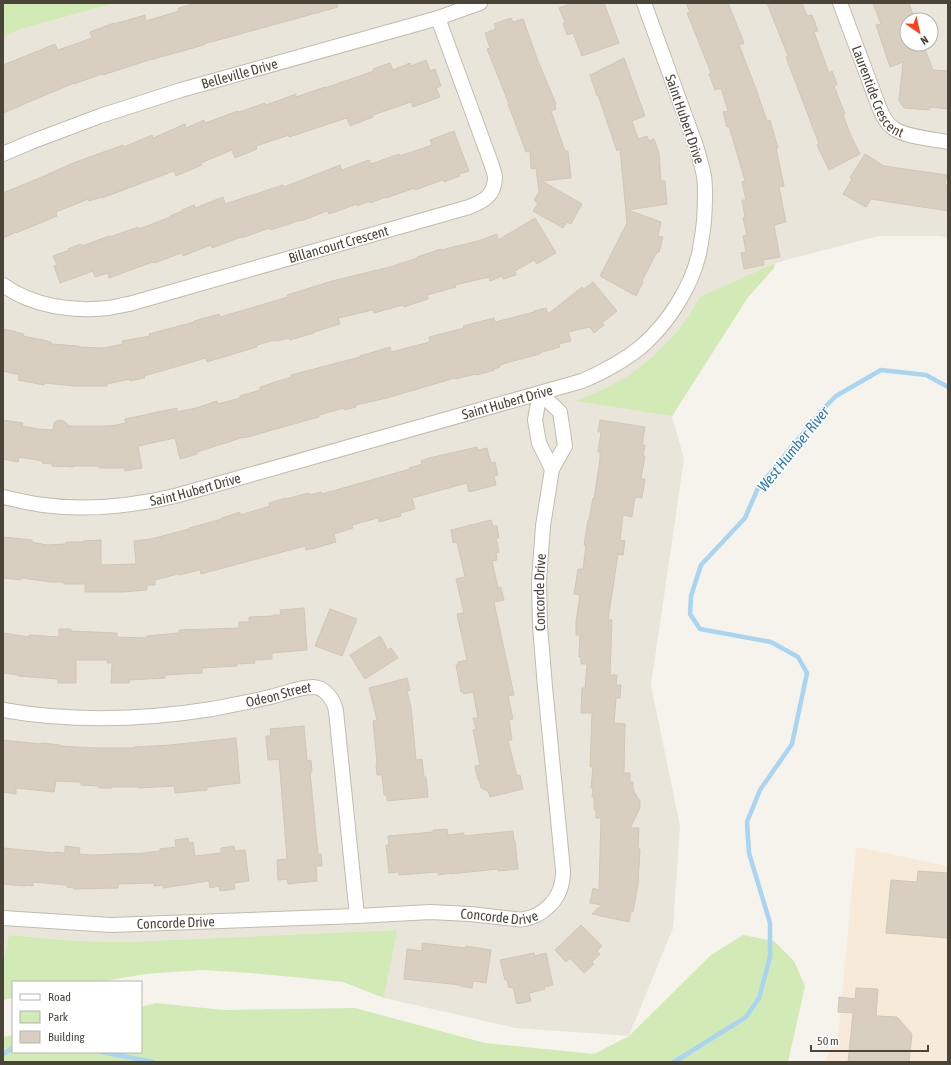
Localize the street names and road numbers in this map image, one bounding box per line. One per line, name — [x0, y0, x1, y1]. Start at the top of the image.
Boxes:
street label: Laurentide Crescent — [849, 43, 906, 141]
street label: Belleville Drive — [200, 55, 279, 92]
street label: Saint Hubert Drive — [662, 72, 708, 166]
street label: Billancourt Crescent — [287, 222, 390, 266]
street label: Saint Hubert Drive — [460, 382, 554, 423]
street label: Saint Hubert Drive — [149, 470, 243, 509]
street label: Concorde Drive — [531, 553, 549, 632]
street label: Odeon Street — [244, 679, 312, 710]
street label: Concorde Drive — [460, 906, 540, 927]
street label: Concorde Drive — [137, 913, 215, 932]

